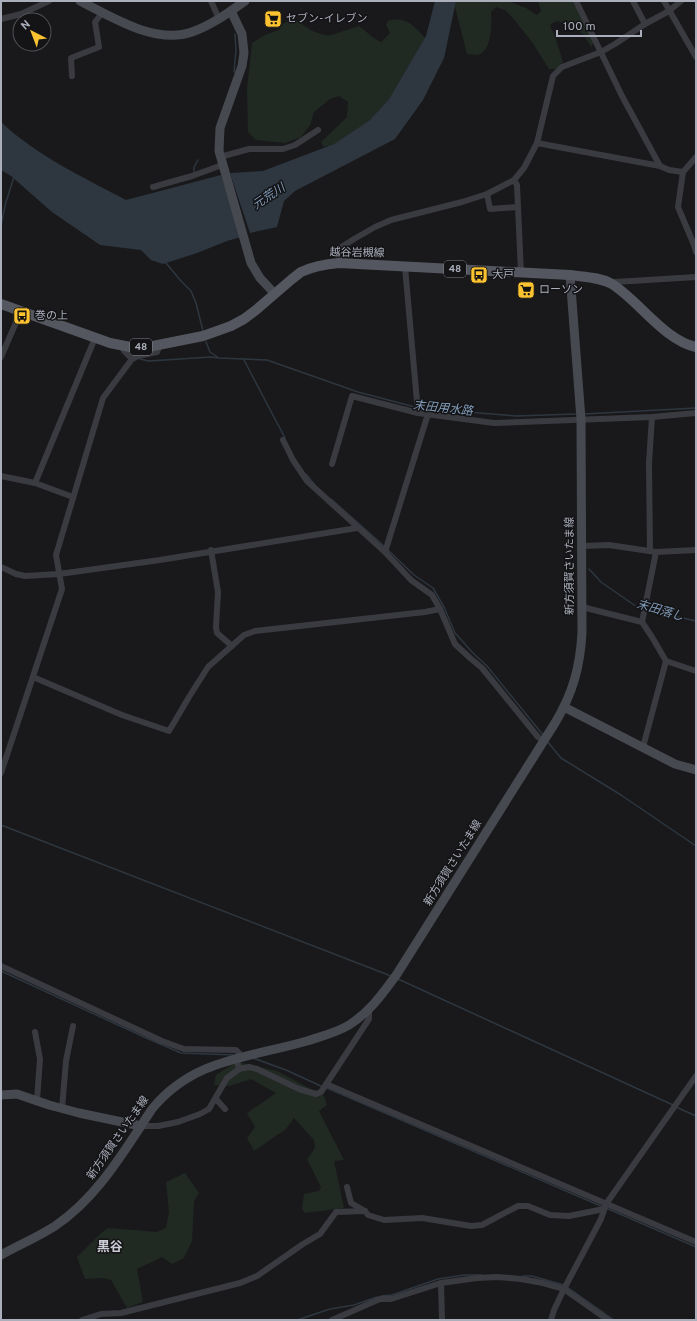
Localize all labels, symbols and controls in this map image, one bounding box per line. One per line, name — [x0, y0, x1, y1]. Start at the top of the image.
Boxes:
supermarket icon: セブン-イレブン — [263, 9, 283, 29]
north arrow — [12, 12, 52, 52]
place label: セブン-イレブン — [286, 12, 367, 26]
scale bar — [557, 12, 641, 38]
text: N — [18, 17, 34, 33]
text: 100 m — [563, 19, 596, 35]
water label: 元荒川 — [250, 179, 290, 214]
street label: 越谷岩槻線 — [329, 246, 385, 260]
road number: 48 — [444, 261, 466, 277]
bus stop icon: 大戸 — [469, 265, 489, 285]
place label: 大戸 — [492, 268, 514, 282]
supermarket icon: ローソン — [516, 280, 536, 300]
place label: ローソン — [539, 283, 583, 297]
bus stop icon: 巻の上 — [12, 306, 32, 326]
place label: 巻の上 — [35, 309, 68, 323]
road number: 48 — [130, 339, 152, 355]
water label: 末田用水路 — [412, 398, 475, 420]
street label: 新方須賀さいたま線 — [563, 517, 577, 615]
water label: 末田落し — [635, 597, 685, 625]
street label: 新方須賀さいたま線 — [421, 817, 485, 909]
street label: 新方須賀さいたま線 — [84, 1094, 152, 1182]
district label: 黒谷 — [97, 1240, 123, 1256]

